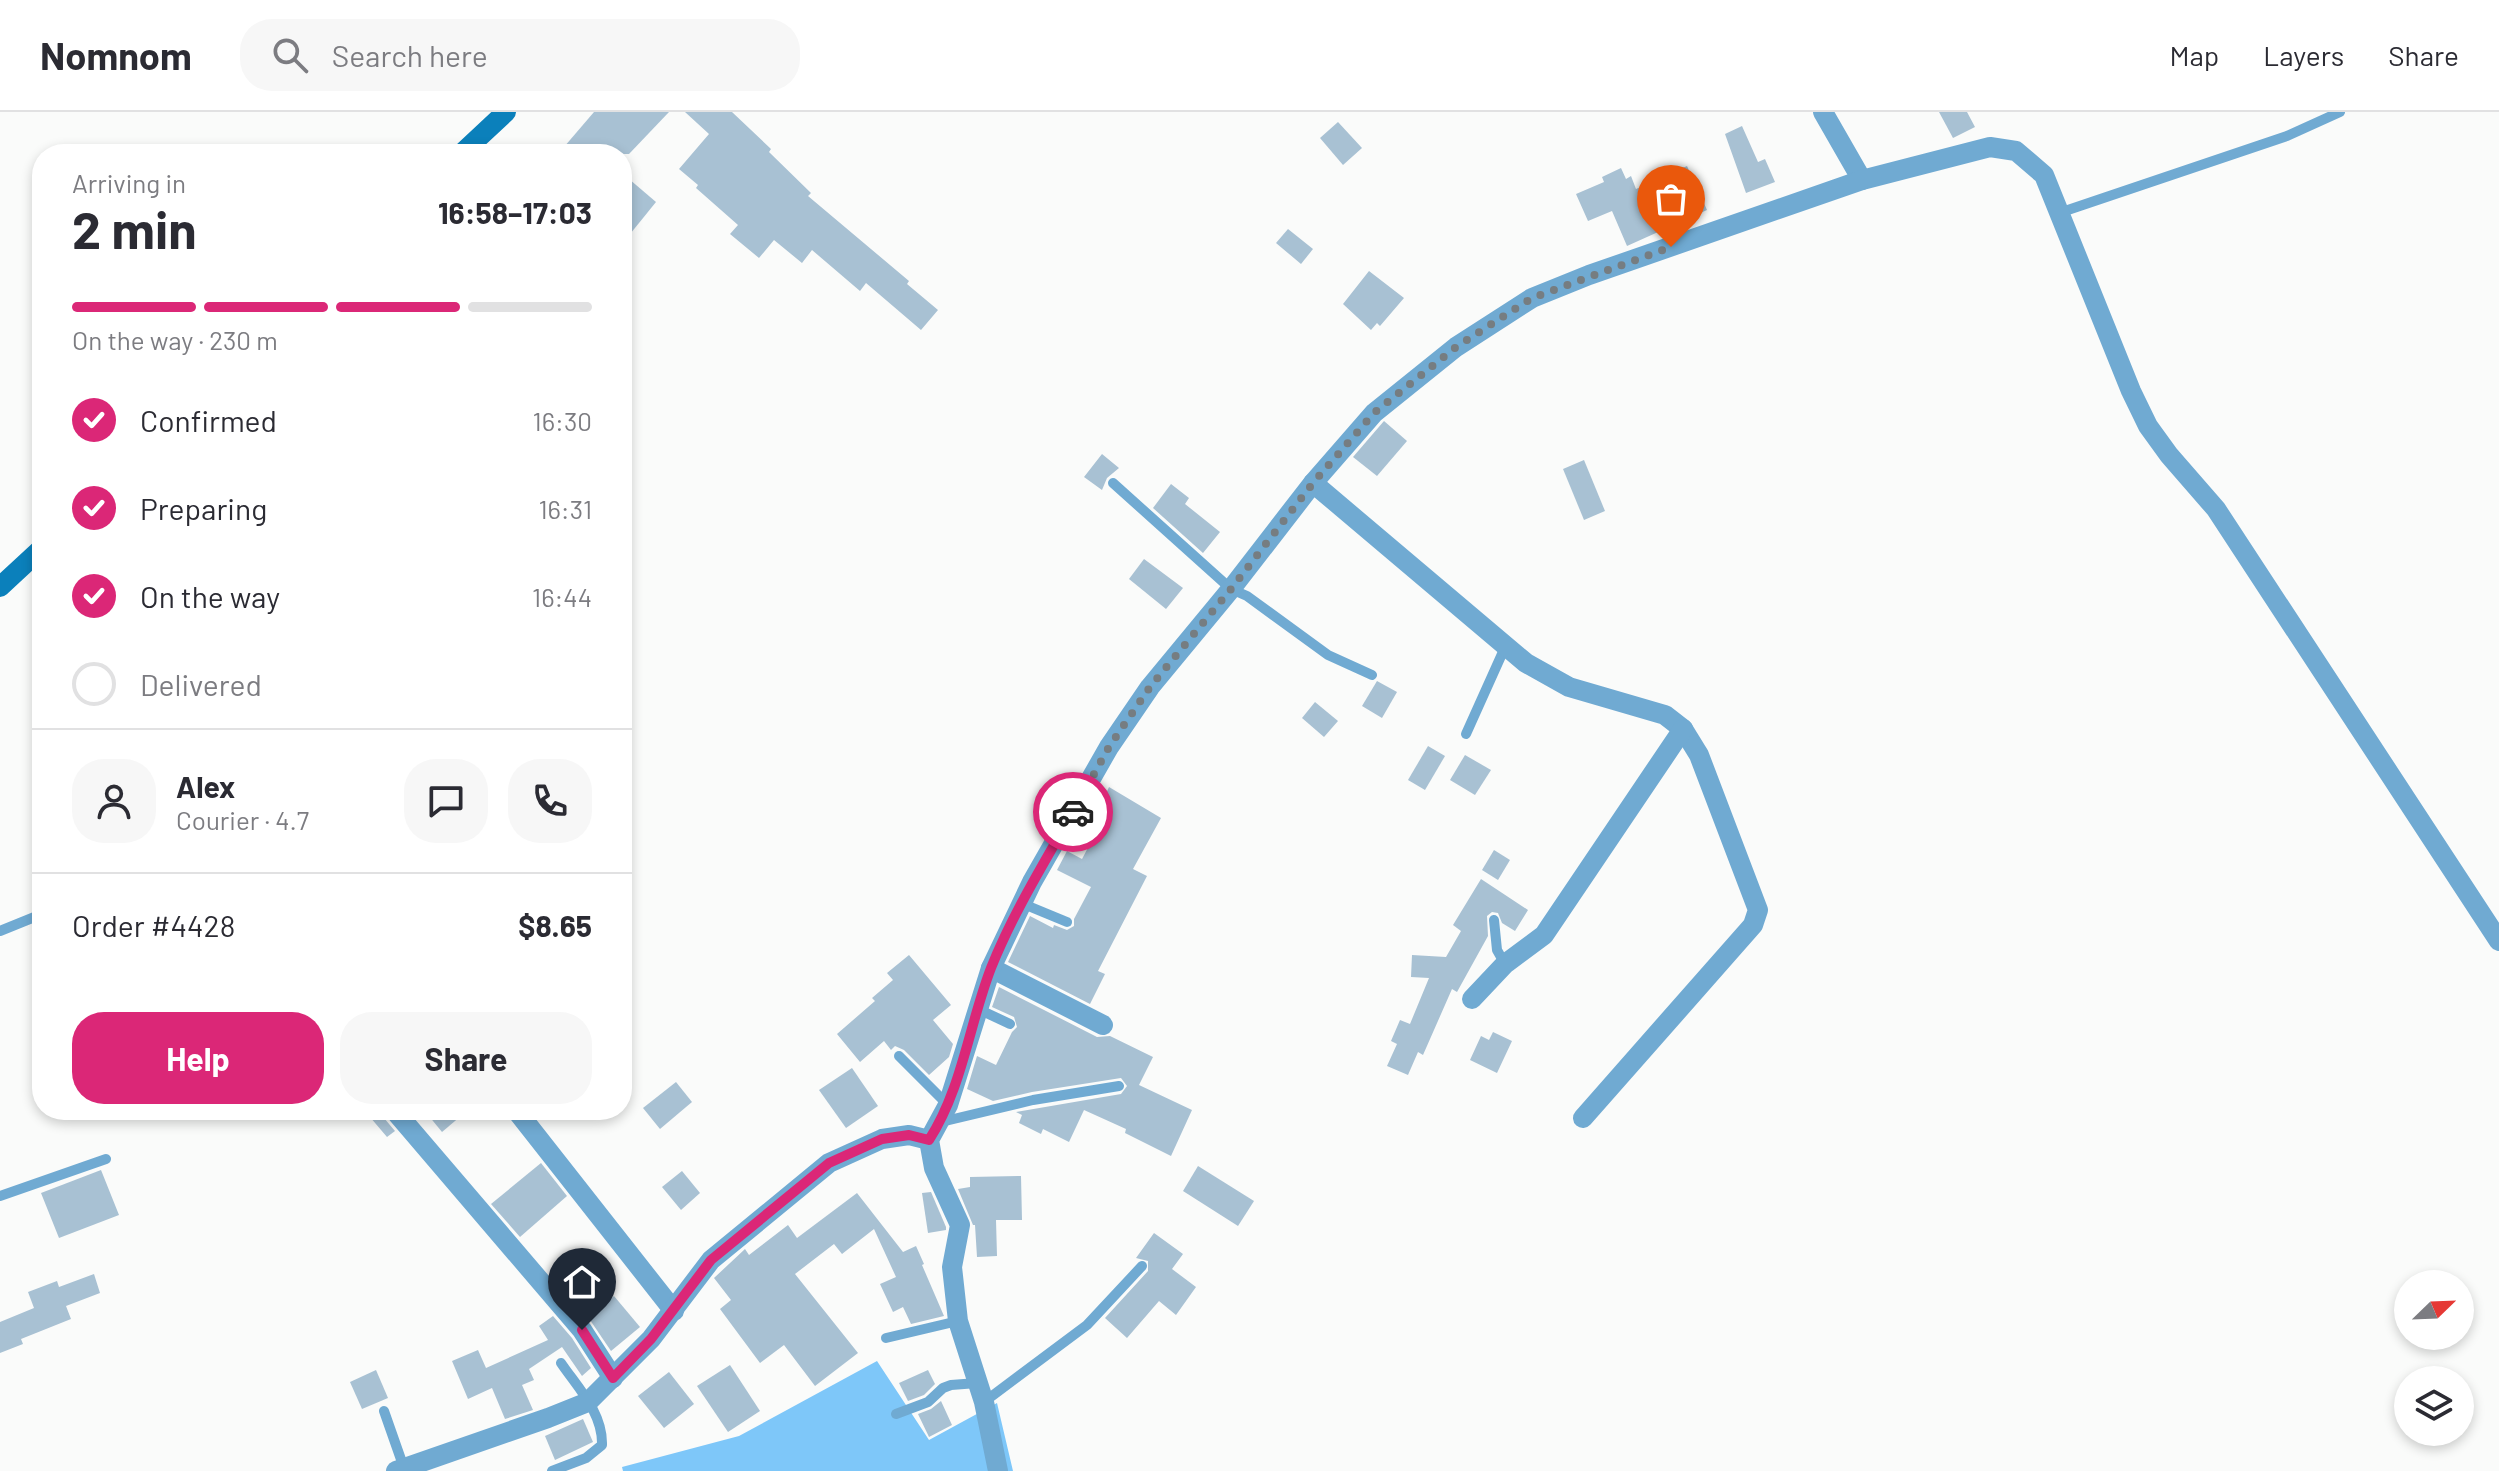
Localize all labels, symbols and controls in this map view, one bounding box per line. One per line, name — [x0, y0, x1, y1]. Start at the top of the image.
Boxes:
search box — [240, 19, 800, 91]
text: Nomnom — [40, 32, 192, 78]
icon: search — [268, 33, 312, 77]
text: Search here — [332, 37, 488, 73]
text: Map — [2169, 38, 2219, 72]
text: Layers — [2263, 38, 2344, 72]
text: Share — [2388, 38, 2459, 72]
pin — [1637, 165, 1705, 247]
text: Arriving in — [72, 167, 186, 198]
icon: bag — [1649, 177, 1693, 221]
text: 16:58–17:03 — [438, 194, 592, 230]
text: 2 min — [72, 197, 197, 259]
text: On the way · 230 m — [72, 324, 278, 355]
icon: check — [72, 398, 116, 442]
text: Confirmed — [140, 402, 277, 438]
text: 16:30 — [533, 405, 592, 436]
icon: check — [72, 486, 116, 530]
text: Preparing — [140, 490, 267, 526]
text: 16:31 — [538, 493, 592, 524]
icon: check — [72, 574, 116, 618]
text: On the way — [140, 578, 280, 614]
text: 16:44 — [532, 581, 592, 612]
text: Delivered — [140, 666, 262, 702]
button: person — [72, 759, 156, 843]
button: chat — [404, 759, 488, 843]
button: phone — [508, 759, 592, 843]
text: Alex — [176, 768, 235, 804]
courier — [1033, 772, 1113, 852]
icon: car — [1051, 790, 1095, 834]
text: Courier · 4.7 — [176, 804, 309, 835]
text: Order #4428 — [72, 907, 235, 943]
text: $8.65 — [518, 907, 592, 943]
button: Help — [72, 1012, 324, 1104]
button: Share — [340, 1012, 592, 1104]
pin — [548, 1248, 616, 1330]
icon: home — [560, 1260, 604, 1304]
north arrow — [2394, 1270, 2474, 1350]
map controls — [2394, 1270, 2474, 1446]
button: layers — [2394, 1366, 2474, 1446]

